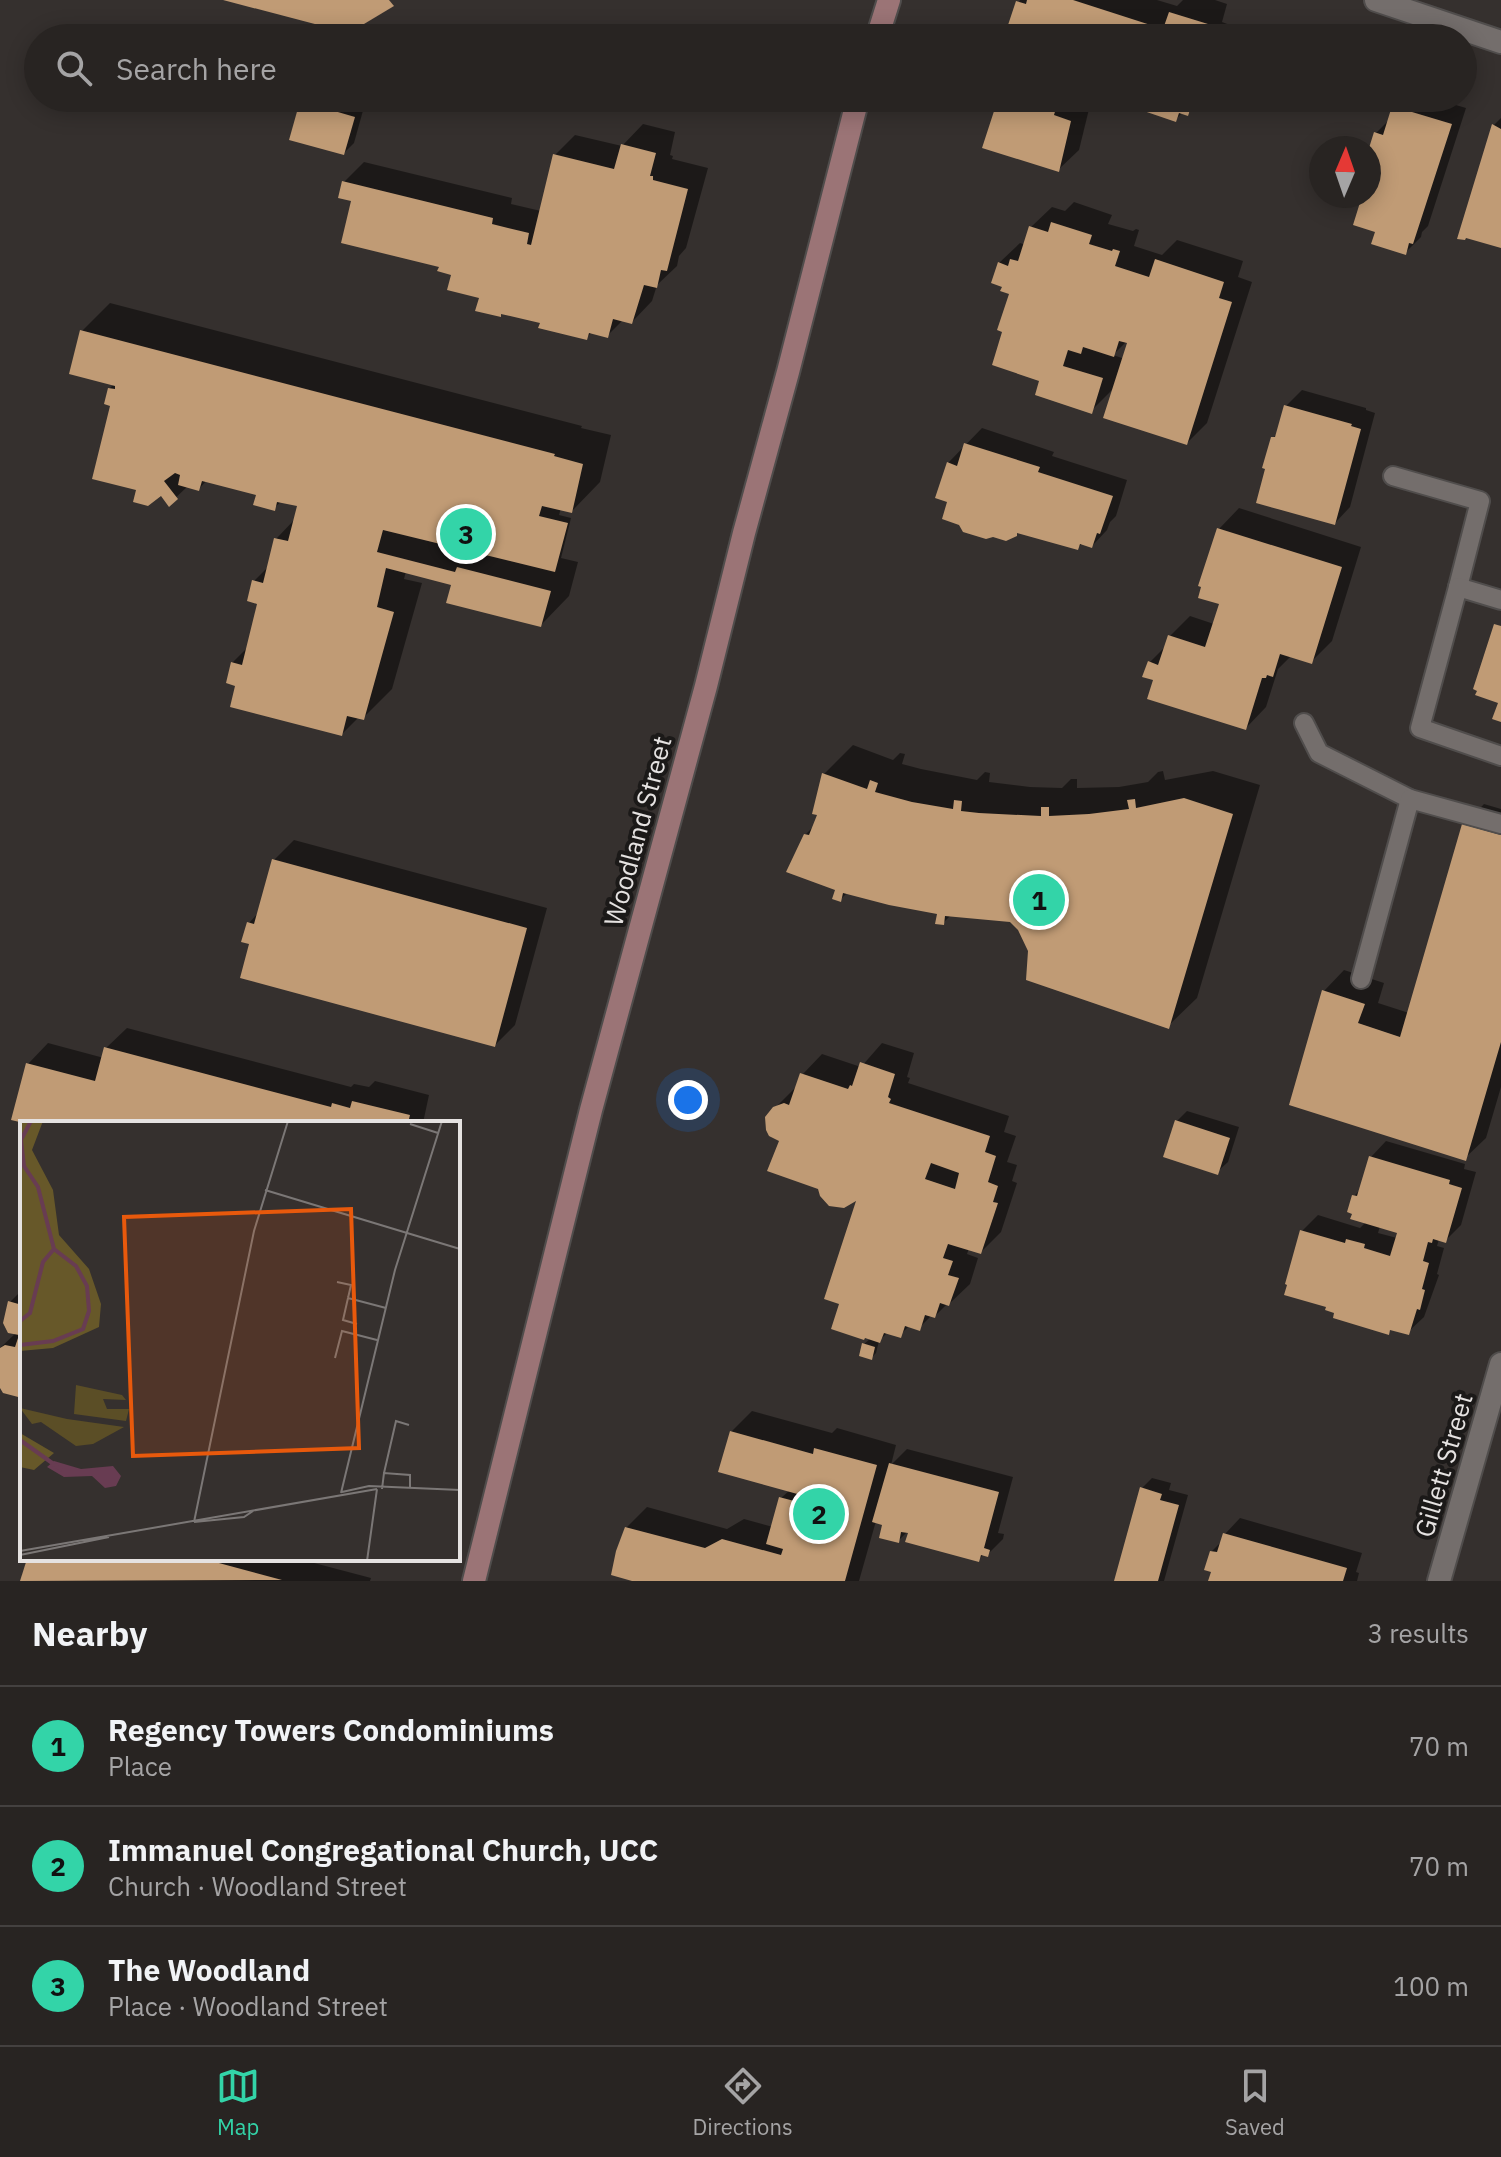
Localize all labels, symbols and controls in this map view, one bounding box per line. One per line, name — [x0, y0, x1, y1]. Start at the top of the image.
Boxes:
search box — [24, 24, 1477, 112]
icon: search — [52, 46, 96, 90]
text: Search here — [116, 49, 277, 88]
north arrow — [1309, 136, 1381, 208]
pin: 3 — [440, 504, 492, 564]
street label: Woodland Street — [595, 732, 679, 930]
pin: 1 — [1013, 870, 1065, 930]
your location — [668, 1080, 708, 1120]
inset map — [20, 1121, 460, 1561]
street label: Gillett Street — [1406, 1389, 1480, 1541]
pin: 2 — [793, 1484, 845, 1544]
text: Nearby — [32, 1611, 147, 1655]
text: 3 results — [1367, 1616, 1469, 1650]
text: Regency Towers Condominiums — [108, 1710, 554, 1749]
text: 1 — [50, 1729, 66, 1763]
text: 70 m — [1409, 1729, 1469, 1763]
text: Place — [108, 1749, 172, 1783]
text: Immanuel Congregational Church, UCC — [108, 1830, 658, 1869]
text: 2 — [50, 1849, 66, 1883]
text: 70 m — [1409, 1849, 1469, 1883]
text: Church · Woodland Street — [108, 1869, 407, 1903]
text: The Woodland — [108, 1950, 310, 1989]
text: 3 — [50, 1969, 66, 2003]
text: 100 m — [1393, 1969, 1469, 2003]
text: Place · Woodland Street — [108, 1989, 388, 2023]
tab: Map — [216, 2064, 260, 2141]
tab: Directions — [693, 2064, 793, 2141]
tab: Saved — [1225, 2064, 1285, 2141]

